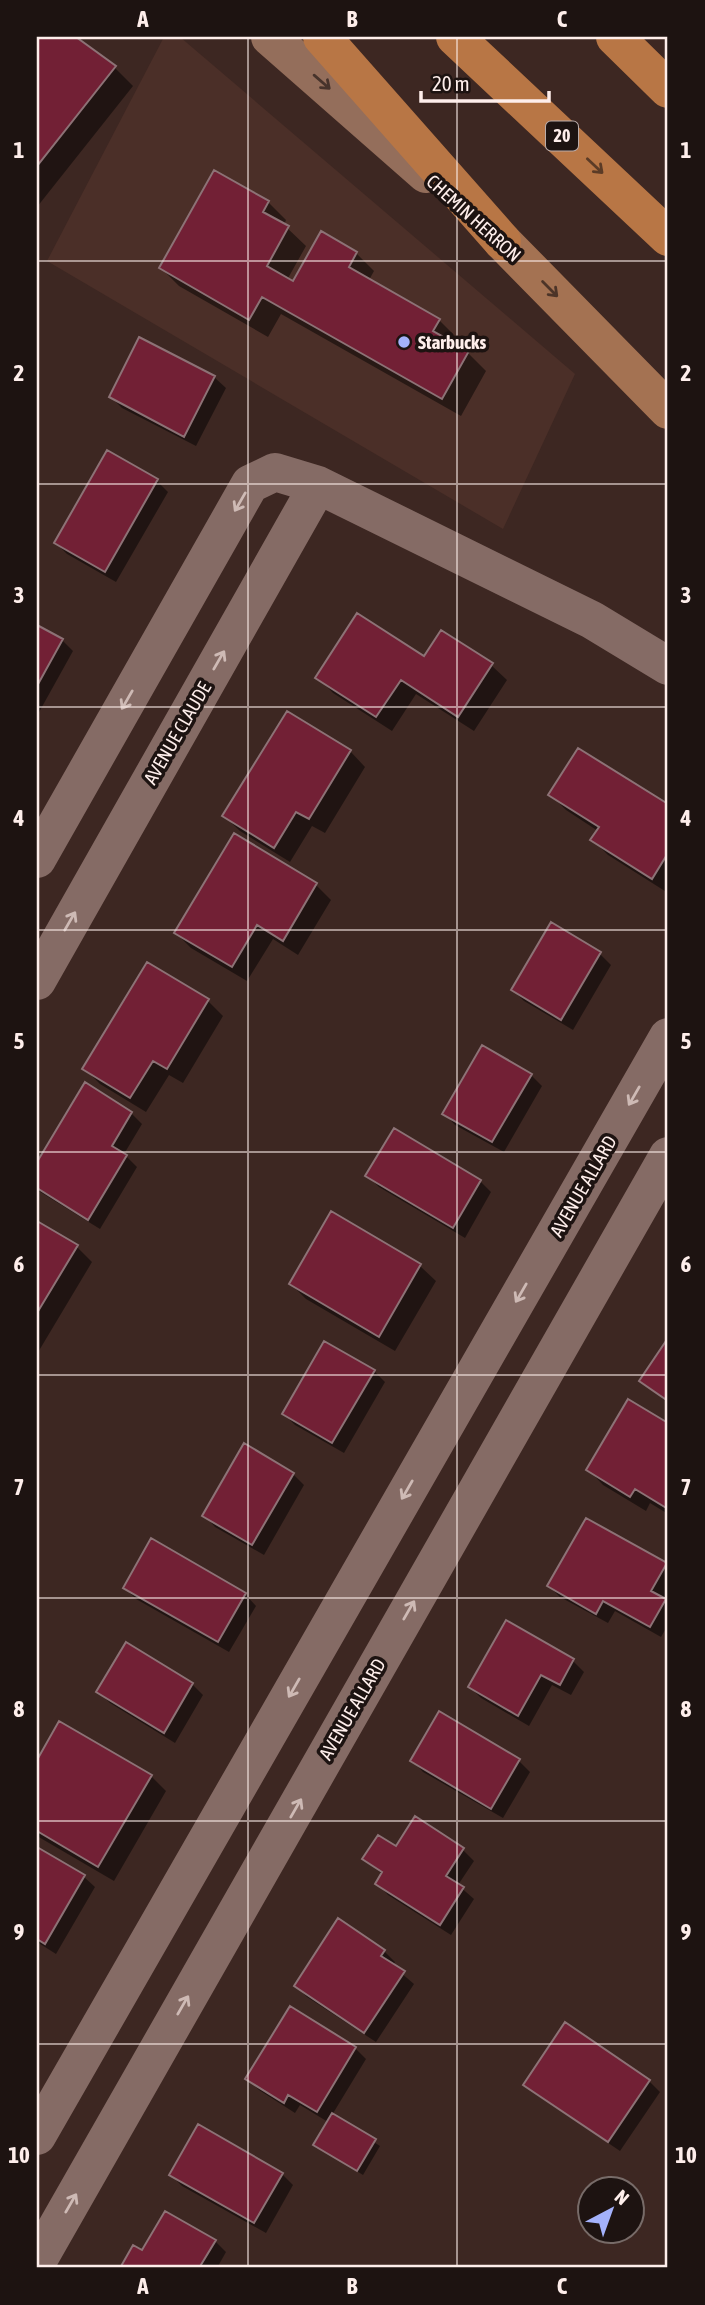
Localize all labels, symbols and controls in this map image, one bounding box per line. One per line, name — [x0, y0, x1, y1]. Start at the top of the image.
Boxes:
text: A — [136, 6, 149, 32]
text: B — [347, 6, 358, 32]
text: C — [557, 6, 568, 32]
scale bar — [421, 60, 549, 104]
text: 20 m — [432, 71, 470, 95]
one-way arrow — [313, 74, 331, 90]
road number: 20 — [546, 121, 578, 150]
text: 1 — [14, 137, 25, 163]
text: 1 — [681, 137, 692, 163]
one-way arrow — [586, 158, 603, 175]
street label: CHEMIN HERRON — [422, 170, 526, 266]
one-way arrow — [541, 281, 558, 298]
place label: Starbucks — [418, 331, 486, 353]
marker: Starbucks — [396, 334, 412, 350]
text: 2 — [14, 360, 24, 386]
text: 2 — [681, 360, 691, 386]
one-way arrow — [233, 491, 246, 512]
text: 3 — [14, 582, 24, 608]
text: 3 — [681, 582, 691, 608]
one-way arrow — [212, 650, 226, 670]
street label: AVENUE CLAUDE — [139, 678, 215, 788]
one-way arrow — [120, 689, 134, 709]
text: 4 — [13, 805, 25, 831]
text: 4 — [680, 805, 692, 831]
one-way arrow — [63, 912, 77, 932]
text: 5 — [14, 1028, 25, 1054]
text: 5 — [681, 1028, 692, 1054]
one-way arrow — [627, 1085, 640, 1106]
street label: AVENUE ALLARD — [545, 1132, 621, 1240]
text: 6 — [14, 1251, 25, 1277]
text: 6 — [681, 1251, 692, 1277]
one-way arrow — [514, 1283, 528, 1303]
text: 7 — [14, 1474, 24, 1500]
text: 7 — [681, 1474, 691, 1500]
one-way arrow — [400, 1480, 414, 1500]
one-way arrow — [403, 1600, 416, 1621]
street label: AVENUE ALLARD — [314, 1655, 390, 1763]
one-way arrow — [287, 1677, 301, 1697]
text: 8 — [14, 1696, 25, 1722]
text: 8 — [681, 1696, 692, 1722]
one-way arrow — [289, 1798, 303, 1818]
text: 9 — [14, 1919, 25, 1945]
text: 9 — [681, 1919, 692, 1945]
one-way arrow — [177, 1995, 190, 2016]
text: 10 — [8, 2142, 30, 2168]
text: 10 — [675, 2142, 697, 2168]
north arrow — [576, 2176, 646, 2246]
text: N — [611, 2185, 634, 2209]
one-way arrow — [64, 2193, 78, 2213]
text: A — [136, 2273, 149, 2299]
text: B — [347, 2273, 358, 2299]
text: C — [557, 2273, 568, 2299]

